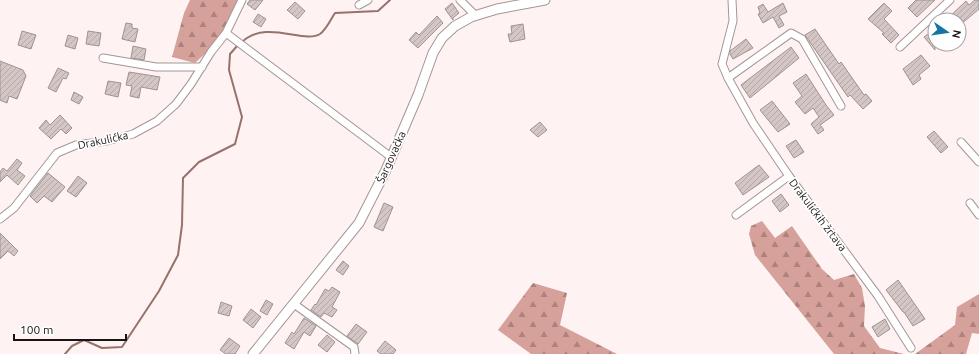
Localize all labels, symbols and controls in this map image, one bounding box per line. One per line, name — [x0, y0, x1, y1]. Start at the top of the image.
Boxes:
north arrow — [927, 12, 967, 52]
text: N — [950, 29, 964, 40]
street label: Drakulićka — [77, 129, 129, 151]
street label: Šargovačka — [373, 129, 408, 185]
street label: Drakulićkih žrtava — [787, 177, 849, 253]
scale bar — [14, 316, 126, 342]
text: 100 m — [20, 323, 53, 336]

